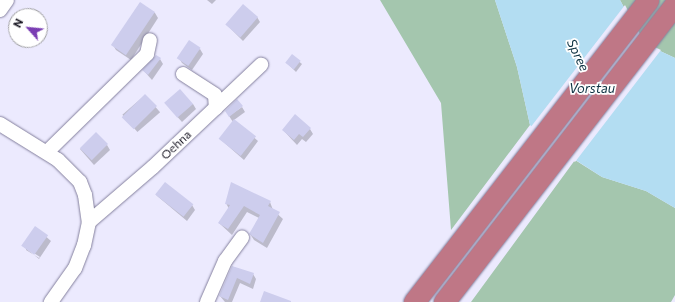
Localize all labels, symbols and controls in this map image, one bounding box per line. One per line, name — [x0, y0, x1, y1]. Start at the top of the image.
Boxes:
north arrow — [8, 8, 48, 48]
text: N — [10, 16, 25, 29]
water label: Spree — [564, 36, 592, 74]
water label: Vorstau — [569, 80, 615, 96]
street label: Oehna — [158, 127, 194, 163]

